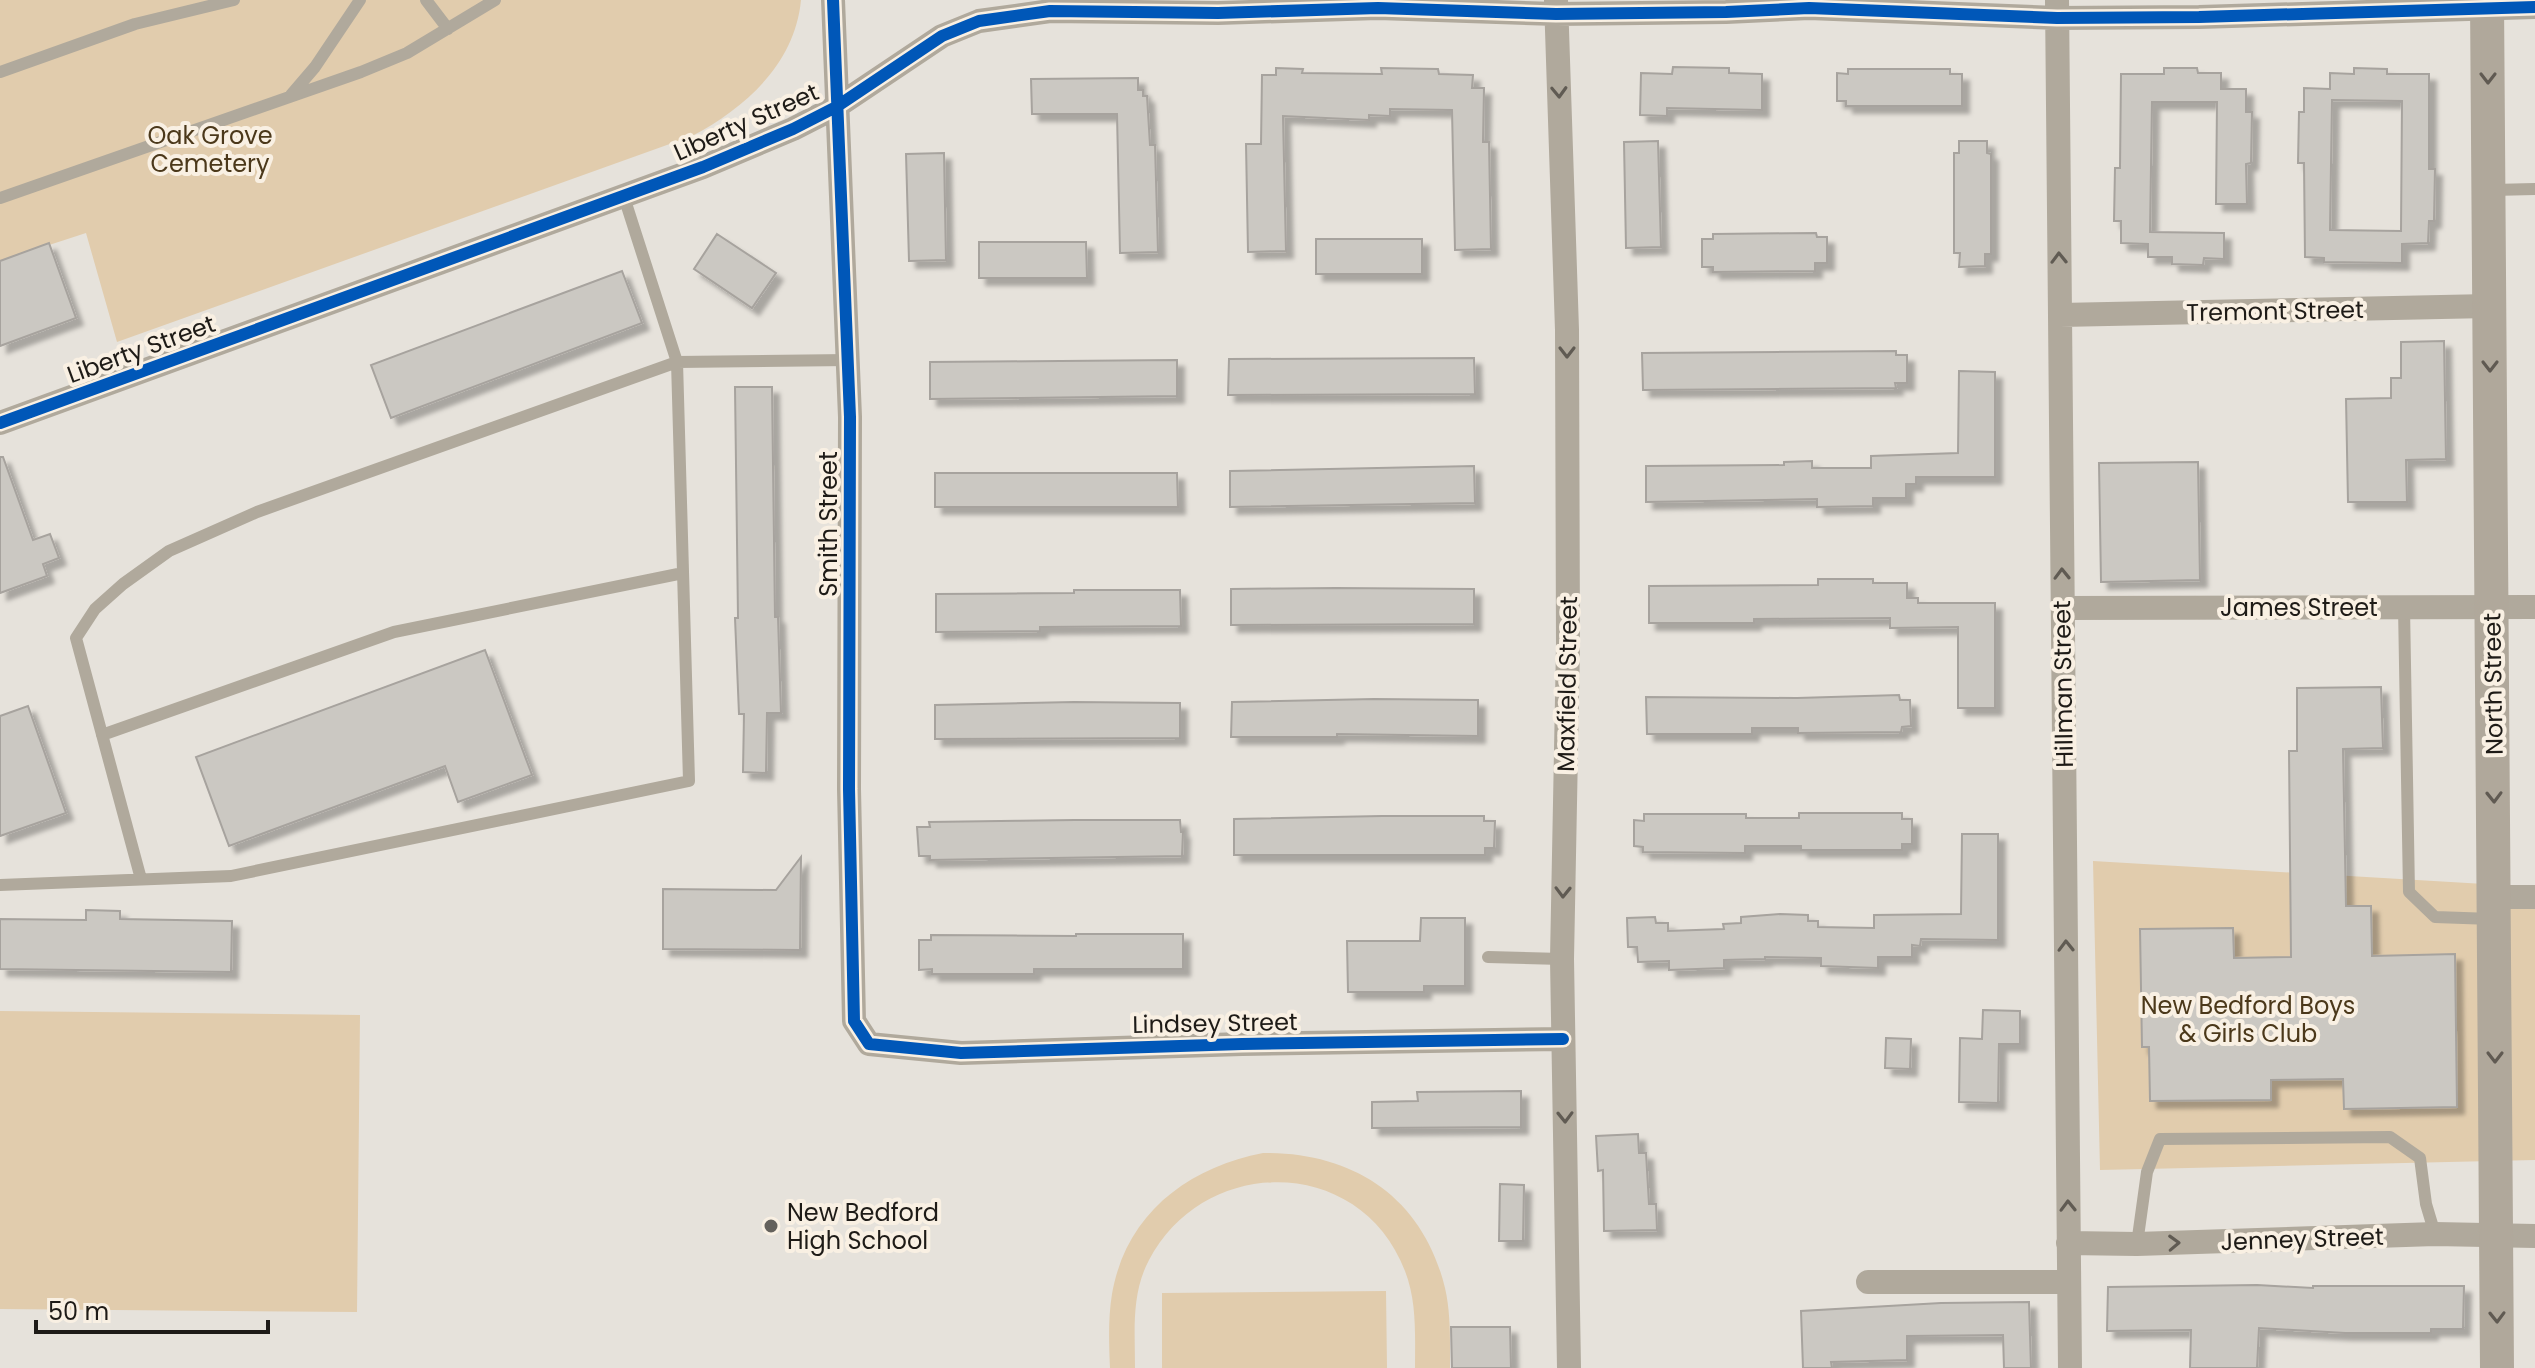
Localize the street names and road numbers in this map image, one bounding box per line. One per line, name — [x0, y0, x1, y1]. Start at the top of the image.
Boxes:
street label: Liberty Street — [668, 75, 824, 169]
street label: Tremont Street — [2186, 293, 2364, 329]
street label: Liberty Street — [62, 307, 220, 391]
street label: Smith Street — [812, 451, 845, 597]
street label: James Street — [2220, 591, 2378, 624]
street label: Maxfield Street — [1549, 596, 1585, 772]
street label: Hillman Street — [2045, 600, 2081, 768]
street label: North Street — [2475, 613, 2511, 755]
street label: Lindsey Street — [1132, 1005, 1298, 1041]
street label: Jenney Street — [2220, 1220, 2384, 1258]

